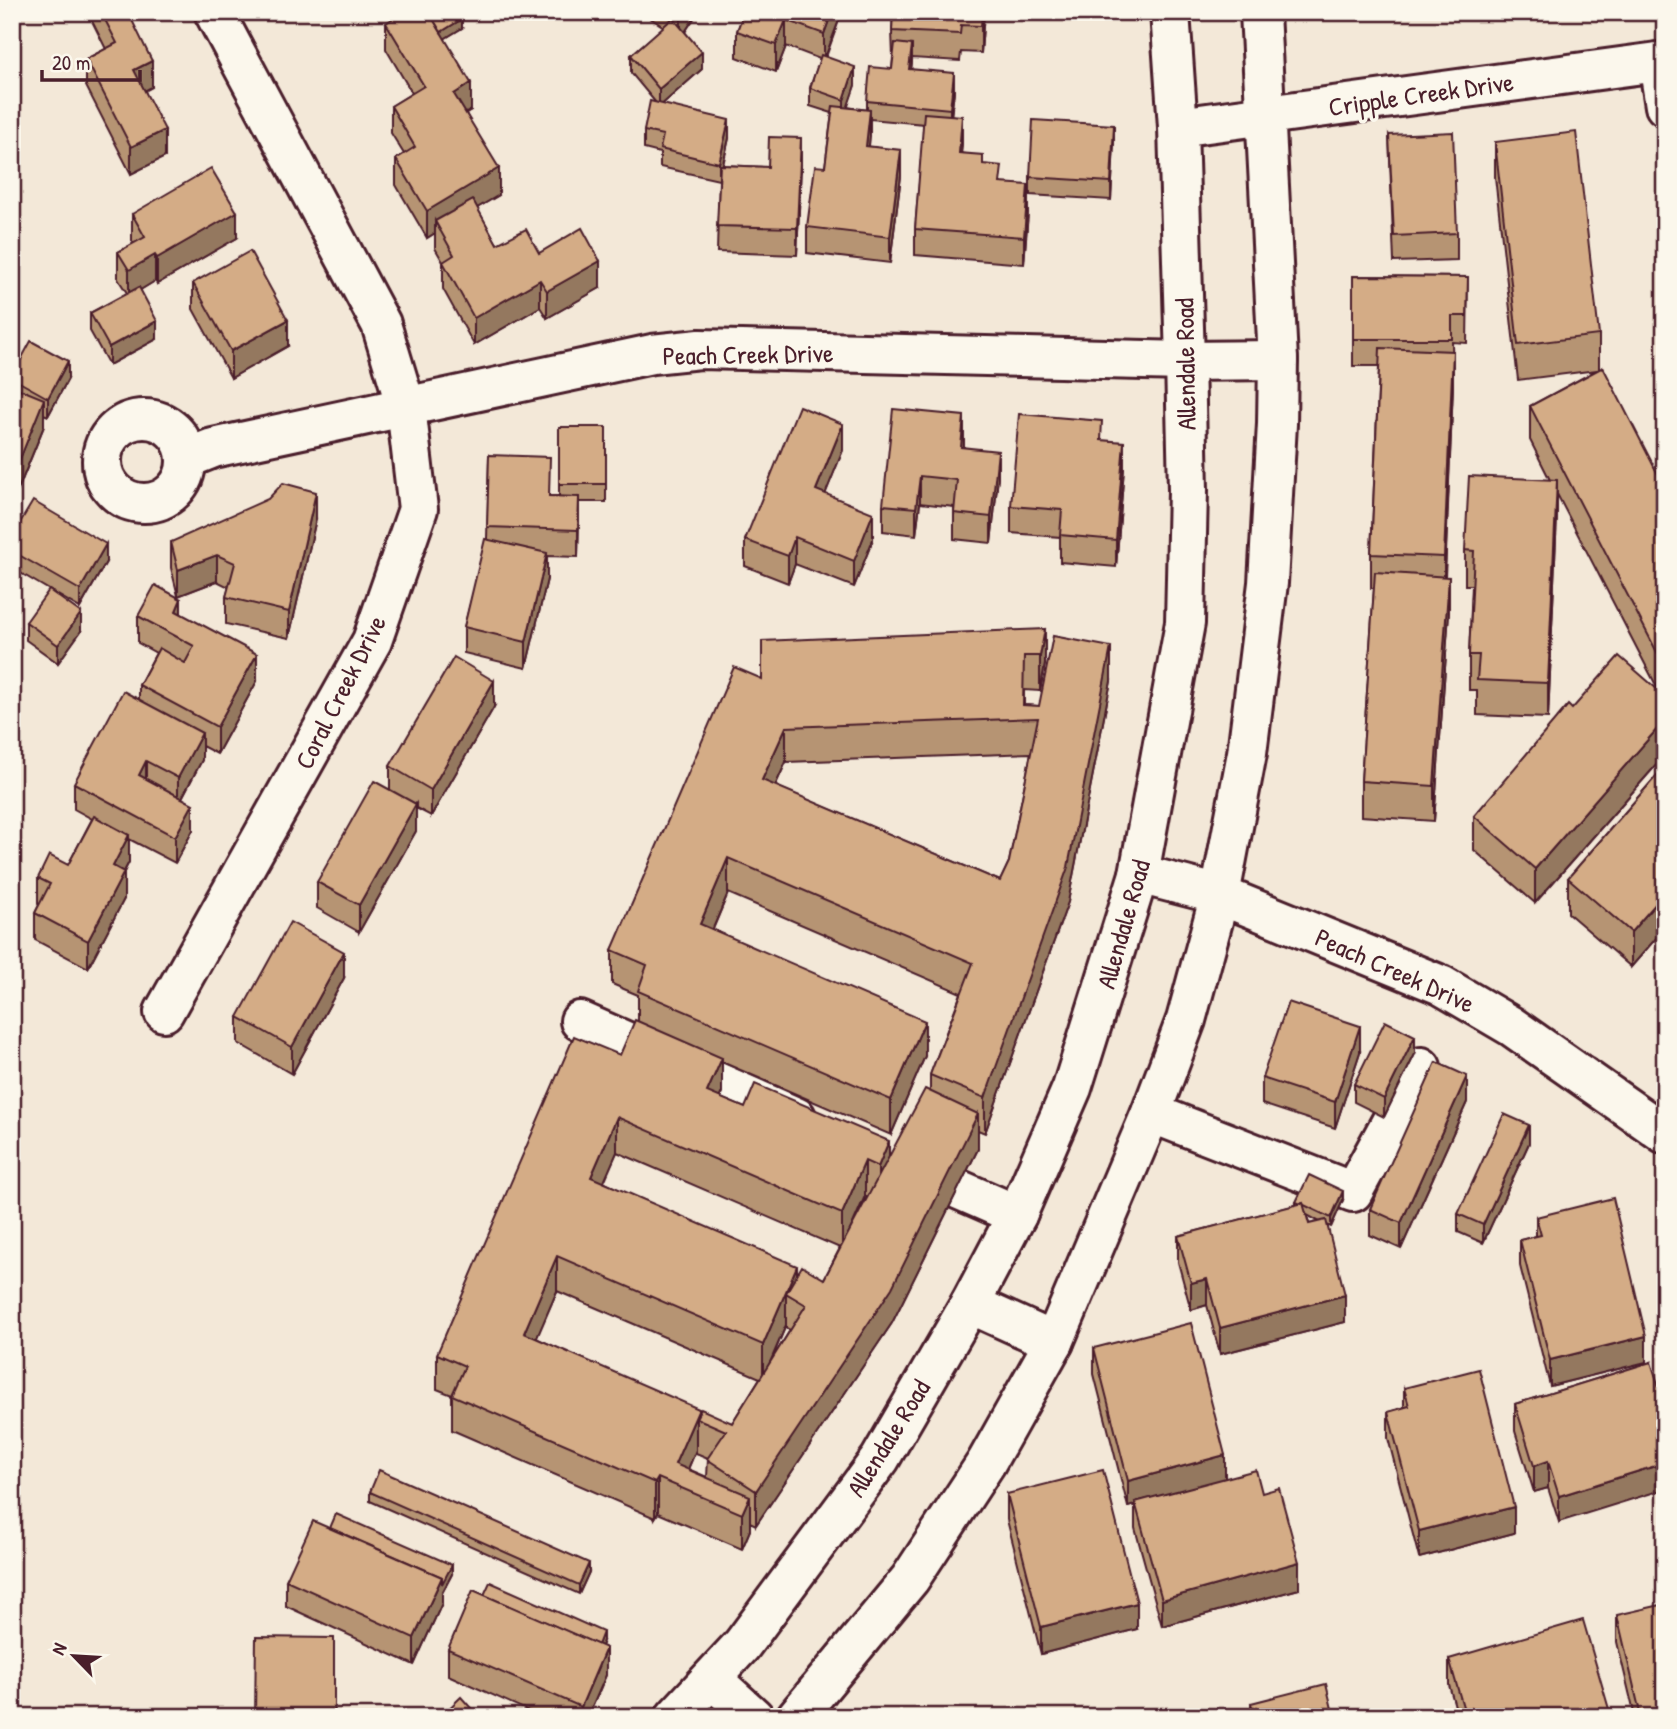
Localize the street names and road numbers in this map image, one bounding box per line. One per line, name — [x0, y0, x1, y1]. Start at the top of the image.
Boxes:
street label: Cripple Creek Drive — [1326, 64, 1516, 124]
street label: Allendale Road — [1166, 298, 1204, 430]
street label: Peach Creek Drive — [662, 335, 834, 373]
street label: Coral Creek Drive — [286, 609, 394, 775]
street label: Allendale Road — [1088, 856, 1158, 992]
street label: Peach Creek Drive — [1310, 919, 1480, 1021]
street label: Allendale Road — [838, 1373, 938, 1503]

